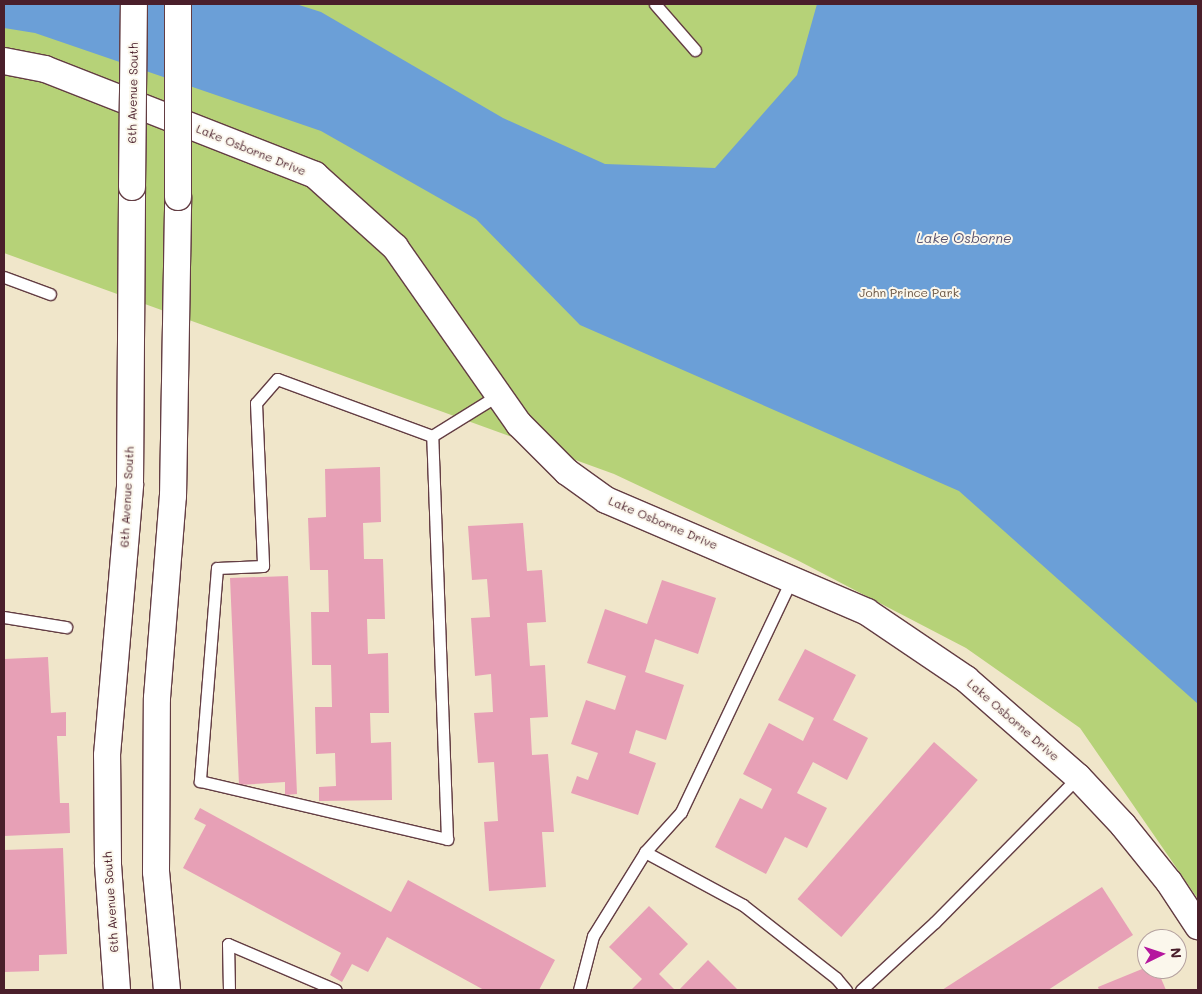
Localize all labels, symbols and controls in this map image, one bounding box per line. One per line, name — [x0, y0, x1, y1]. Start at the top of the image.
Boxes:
street label: 6th Avenue South — [125, 42, 141, 144]
street label: Lake Osborne Drive — [194, 121, 308, 179]
water label: Lake Osborne — [916, 230, 1012, 246]
park label: John Prince Park — [859, 286, 959, 300]
street label: 6th Avenue South — [117, 446, 137, 548]
street label: Lake Osborne Drive — [606, 493, 720, 553]
street label: Lake Osborne Drive — [964, 676, 1062, 764]
street label: 6th Avenue South — [100, 851, 122, 953]
north arrow — [1137, 929, 1187, 979]
text: N — [1167, 947, 1186, 959]

